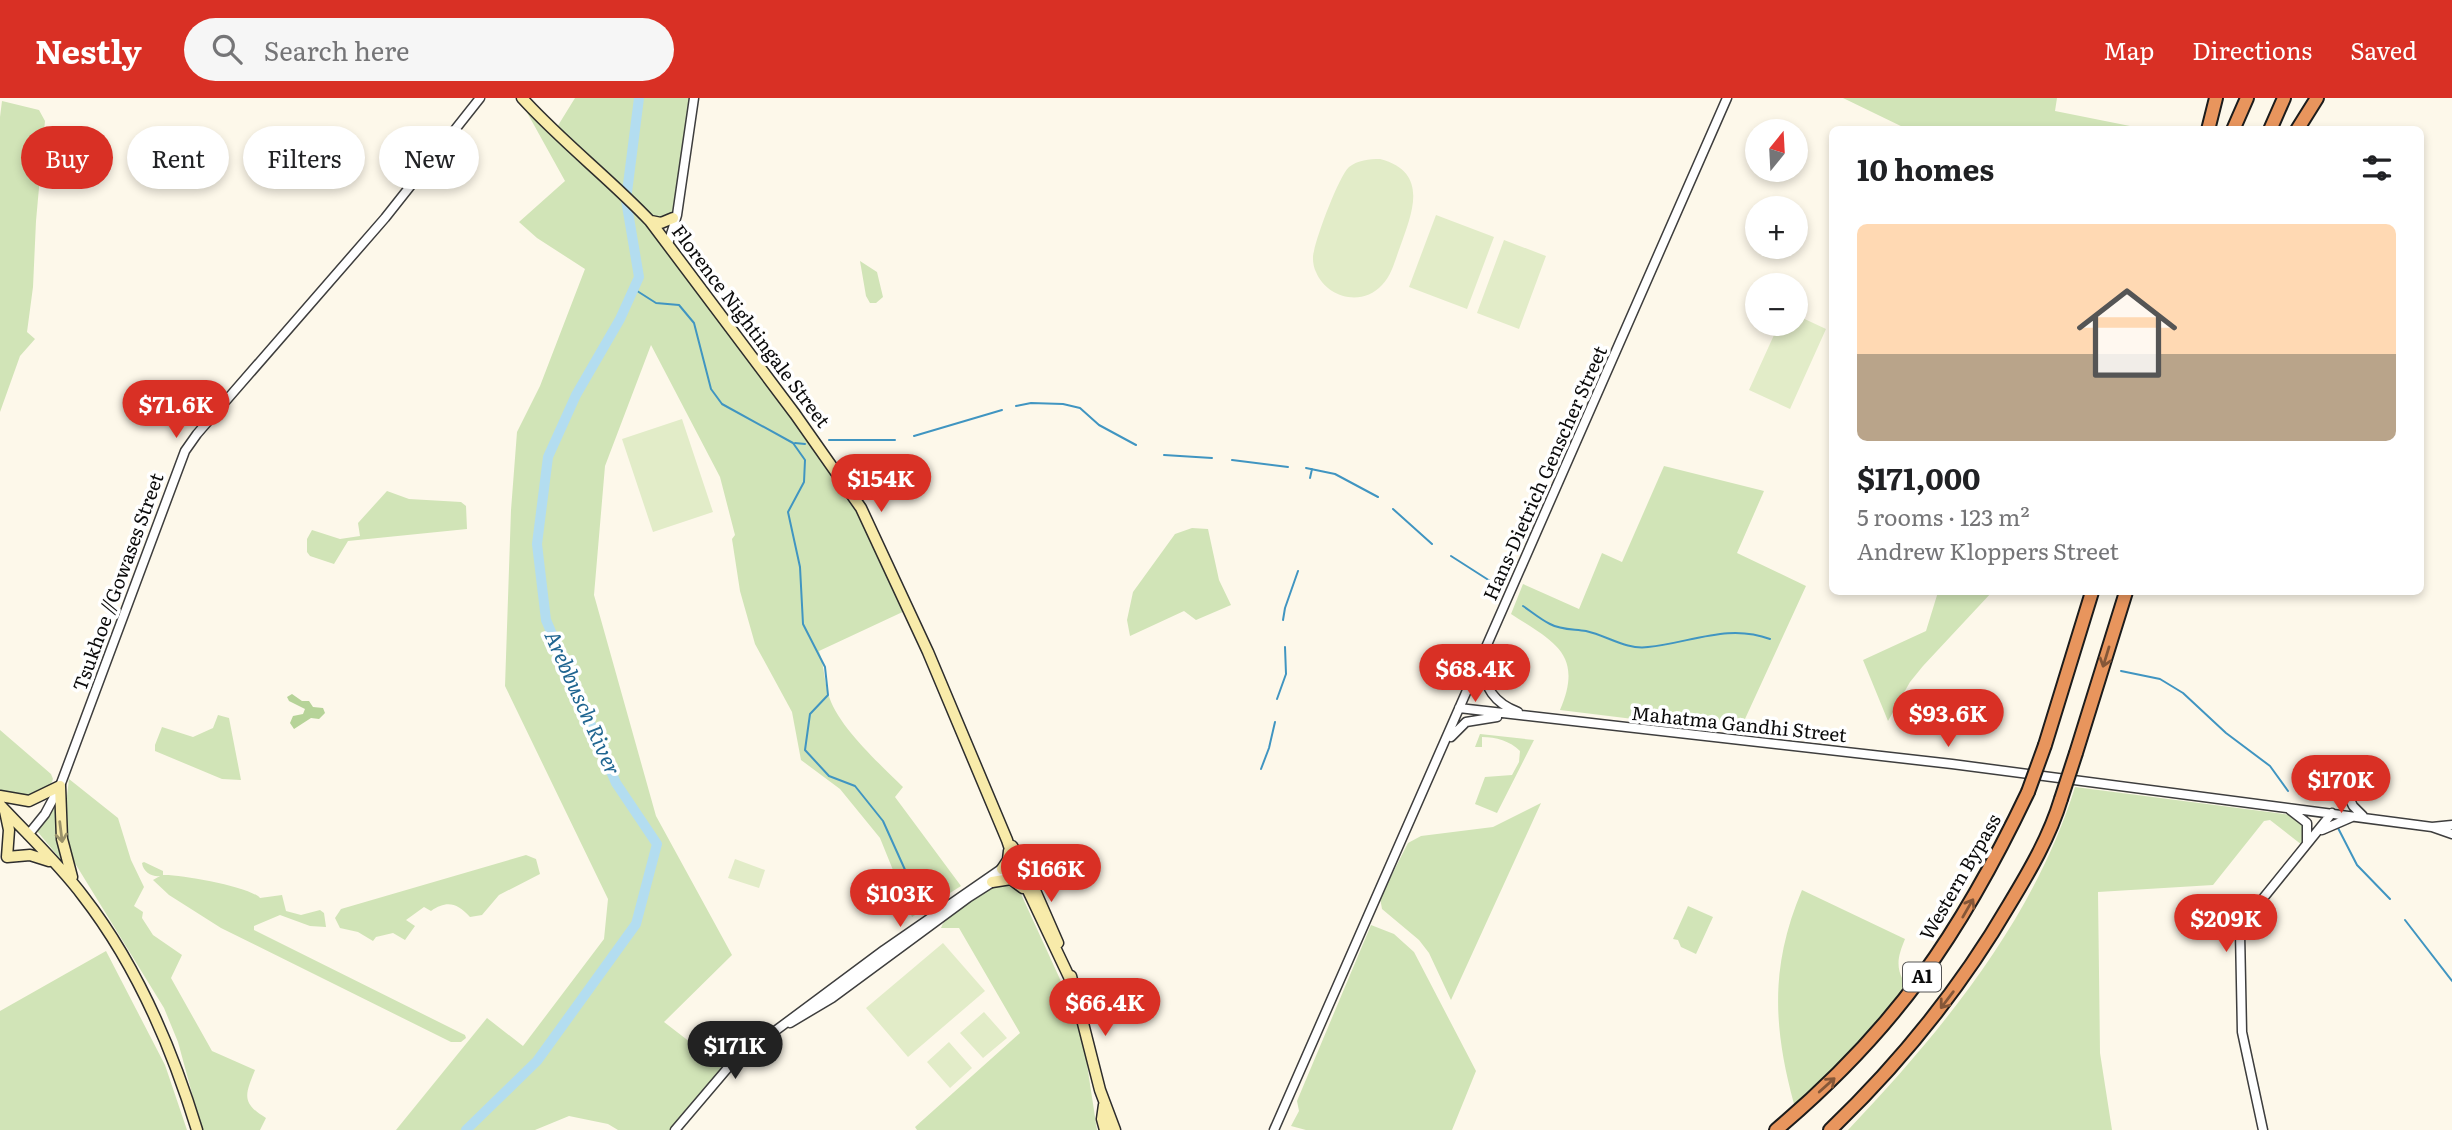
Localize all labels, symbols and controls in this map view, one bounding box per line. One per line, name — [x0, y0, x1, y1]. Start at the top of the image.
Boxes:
search box — [184, 18, 674, 81]
text: Nestly — [35, 25, 142, 74]
icon: search — [208, 30, 246, 68]
text: Search here — [264, 30, 410, 69]
text: Map — [2103, 32, 2154, 67]
text: Directions — [2192, 32, 2312, 67]
text: Saved — [2350, 32, 2417, 67]
north arrow — [1745, 119, 1808, 182]
map controls — [1745, 119, 1808, 336]
chip: Buy — [21, 126, 113, 189]
chip: Rent — [127, 126, 229, 189]
chip: Filters — [243, 126, 365, 189]
chip: New — [379, 126, 479, 189]
text: 10 homes — [1857, 146, 1994, 190]
icon: filters — [2358, 149, 2396, 187]
button: + — [1745, 196, 1808, 259]
street label: Florence Nightingale Street — [666, 218, 838, 433]
icon: home — [2064, 270, 2190, 396]
button: − — [1745, 273, 1808, 336]
street label: Hans-Dietrich Genscher Street — [1475, 341, 1613, 604]
pin: $71.6K — [119, 380, 233, 440]
text: $71.6K — [139, 386, 213, 420]
pin: $154K — [832, 454, 930, 514]
text: $171,000 — [1857, 455, 1981, 499]
text: $154K — [847, 460, 915, 494]
street label: Tsukhoe //Gowases Street — [64, 468, 170, 695]
text: 5 rooms · 123 m² — [1857, 499, 2030, 533]
text: Andrew Kloppers Street — [1857, 533, 2119, 567]
water label: Arebbusch River — [538, 625, 630, 780]
pin: $68.4K — [1418, 644, 1532, 704]
one-way arrow — [2098, 645, 2111, 667]
text: $68.4K — [1435, 650, 1515, 684]
pin: $93.6K — [1891, 690, 2005, 749]
text: $93.6K — [1909, 695, 1987, 729]
street label: Mahatma Gandhi Street — [1630, 698, 1848, 748]
pin: $170K — [2292, 756, 2390, 815]
text: $170K — [2307, 761, 2375, 795]
street label: Western Bypass — [1912, 808, 2007, 945]
one-way arrow — [55, 820, 68, 843]
pin: $166K — [1002, 844, 1100, 904]
text: $166K — [1017, 850, 1085, 884]
pin: $103K — [851, 870, 949, 929]
text: $103K — [866, 875, 934, 909]
pin: $209K — [2177, 894, 2275, 954]
one-way arrow — [1962, 898, 1976, 918]
text: $209K — [2190, 900, 2262, 934]
road number: A1 — [1903, 962, 1941, 992]
pin: $66.4K — [1048, 978, 1162, 1038]
text: $66.4K — [1065, 984, 1145, 1018]
one-way arrow — [1940, 991, 1955, 1009]
pin: $171K — [686, 1021, 784, 1081]
text: $171K — [704, 1027, 766, 1061]
one-way arrow — [1818, 1077, 1835, 1094]

